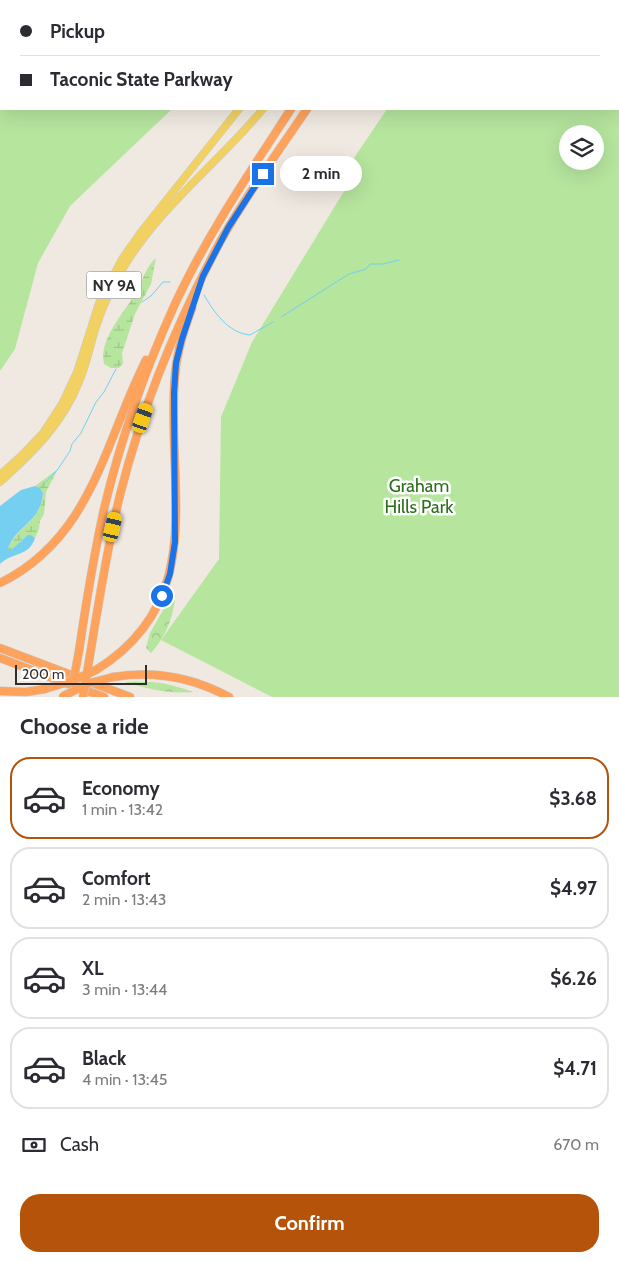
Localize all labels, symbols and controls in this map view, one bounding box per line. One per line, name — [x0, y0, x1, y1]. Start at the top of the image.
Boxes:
text: Pickup — [50, 20, 105, 43]
text: Taconic State Parkway — [50, 68, 233, 91]
map controls — [559, 125, 604, 170]
button: layers — [559, 125, 604, 170]
callout: 2 min — [280, 156, 363, 192]
route end — [252, 163, 274, 185]
text: 2 min — [302, 164, 340, 183]
road number: NY 9A — [86, 272, 142, 298]
car — [131, 401, 154, 435]
park label: Graham Hills Park — [385, 475, 454, 518]
car — [102, 511, 123, 543]
route start — [151, 585, 173, 607]
scale bar — [15, 662, 148, 685]
text: 200 m — [22, 665, 64, 683]
text: Choose a ride — [20, 713, 149, 740]
icon: car — [22, 776, 67, 821]
text: Economy — [82, 777, 160, 800]
text: $3.68 — [549, 787, 597, 810]
text: 1 min · 13:42 — [82, 800, 163, 819]
icon: car — [22, 866, 67, 911]
text: Comfort — [82, 867, 151, 890]
text: $4.97 — [550, 877, 597, 900]
text: 2 min · 13:43 — [82, 890, 166, 909]
icon: car — [22, 956, 67, 1001]
text: XL — [82, 957, 103, 980]
text: $6.26 — [550, 967, 597, 990]
text: 3 min · 13:44 — [82, 980, 167, 999]
icon: car — [22, 1046, 67, 1091]
text: Black — [82, 1047, 126, 1070]
text: $4.71 — [553, 1057, 597, 1080]
text: 4 min · 13:45 — [82, 1070, 167, 1089]
icon: cash — [20, 1131, 48, 1159]
text: Cash — [60, 1133, 99, 1156]
text: 670 m — [553, 1135, 599, 1154]
button: Confirm — [20, 1194, 599, 1252]

